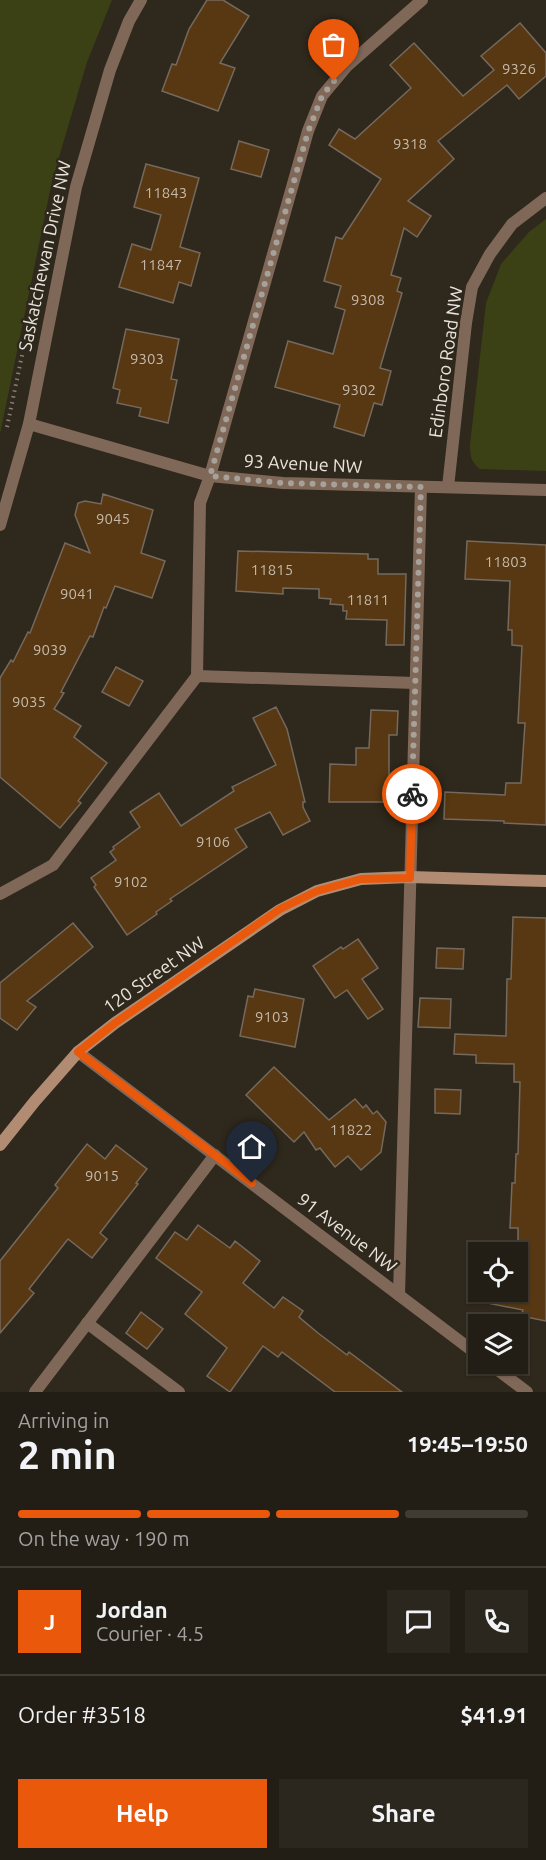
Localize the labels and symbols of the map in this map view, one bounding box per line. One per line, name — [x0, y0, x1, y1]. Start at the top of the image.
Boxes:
pin — [308, 19, 359, 81]
house number: 9326 — [502, 60, 536, 77]
house number: 9318 — [393, 135, 427, 152]
street label: Saskatchewan Drive NW — [14, 158, 74, 353]
house number: 11843 — [145, 184, 187, 201]
house number: 11847 — [140, 256, 182, 273]
street label: Edinboro Road NW — [424, 284, 466, 439]
house number: 9308 — [351, 291, 385, 308]
house number: 9303 — [130, 350, 164, 367]
house number: 9302 — [342, 381, 376, 398]
street label: 93 Avenue NW — [243, 450, 363, 476]
house number: 9045 — [96, 510, 130, 527]
house number: 11803 — [485, 553, 527, 570]
house number: 11815 — [251, 561, 293, 578]
house number: 9041 — [60, 585, 94, 602]
house number: 11811 — [347, 591, 389, 608]
house number: 9039 — [33, 641, 67, 658]
house number: 9035 — [12, 693, 46, 710]
courier — [382, 764, 442, 824]
house number: 9106 — [196, 833, 230, 850]
house number: 9102 — [114, 873, 148, 890]
street label: 120 Street NW — [99, 932, 208, 1016]
house number: 9103 — [255, 1008, 289, 1025]
pin — [226, 1121, 277, 1183]
house number: 11822 — [330, 1121, 372, 1138]
house number: 9015 — [85, 1167, 119, 1184]
street label: 91 Avenue NW — [294, 1189, 401, 1276]

